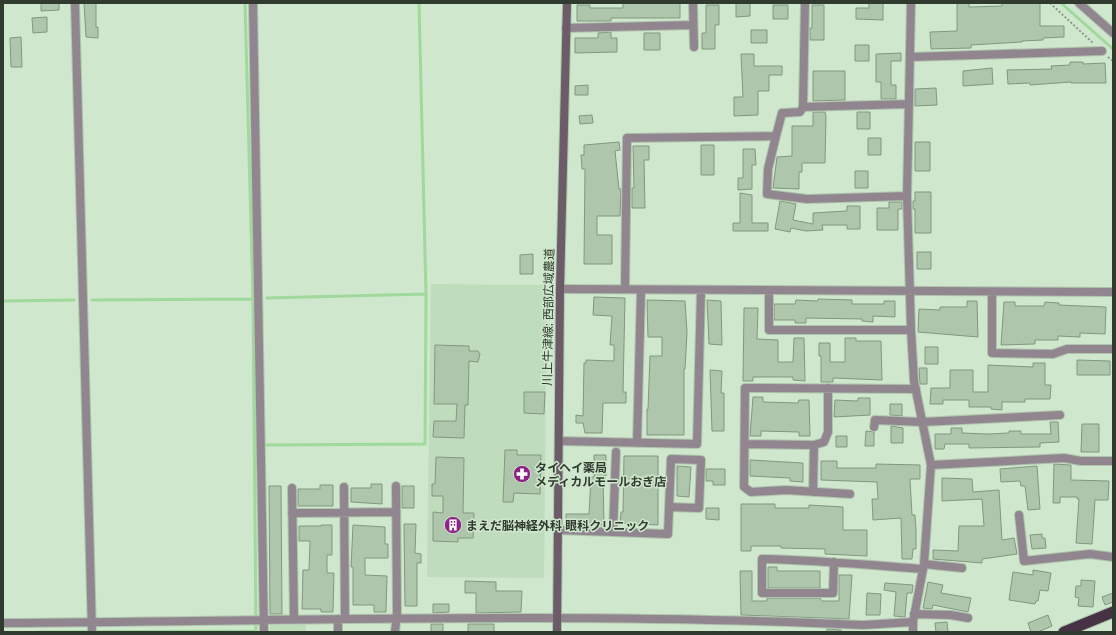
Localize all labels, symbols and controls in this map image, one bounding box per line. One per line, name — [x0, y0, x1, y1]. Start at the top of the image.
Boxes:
street label: 川上牛津線; 西部広域農道 — [539, 248, 557, 386]
place label: タイヘイ薬局 メディカルモールおぎ店 — [535, 460, 666, 489]
pharmacy icon: タイヘイ薬局 メディカルモールおぎ店 — [512, 464, 532, 484]
building icon: まえだ脳神経外科 眼科クリニック — [443, 515, 463, 535]
place label: まえだ脳神経外科 眼科クリニック — [466, 518, 649, 533]

